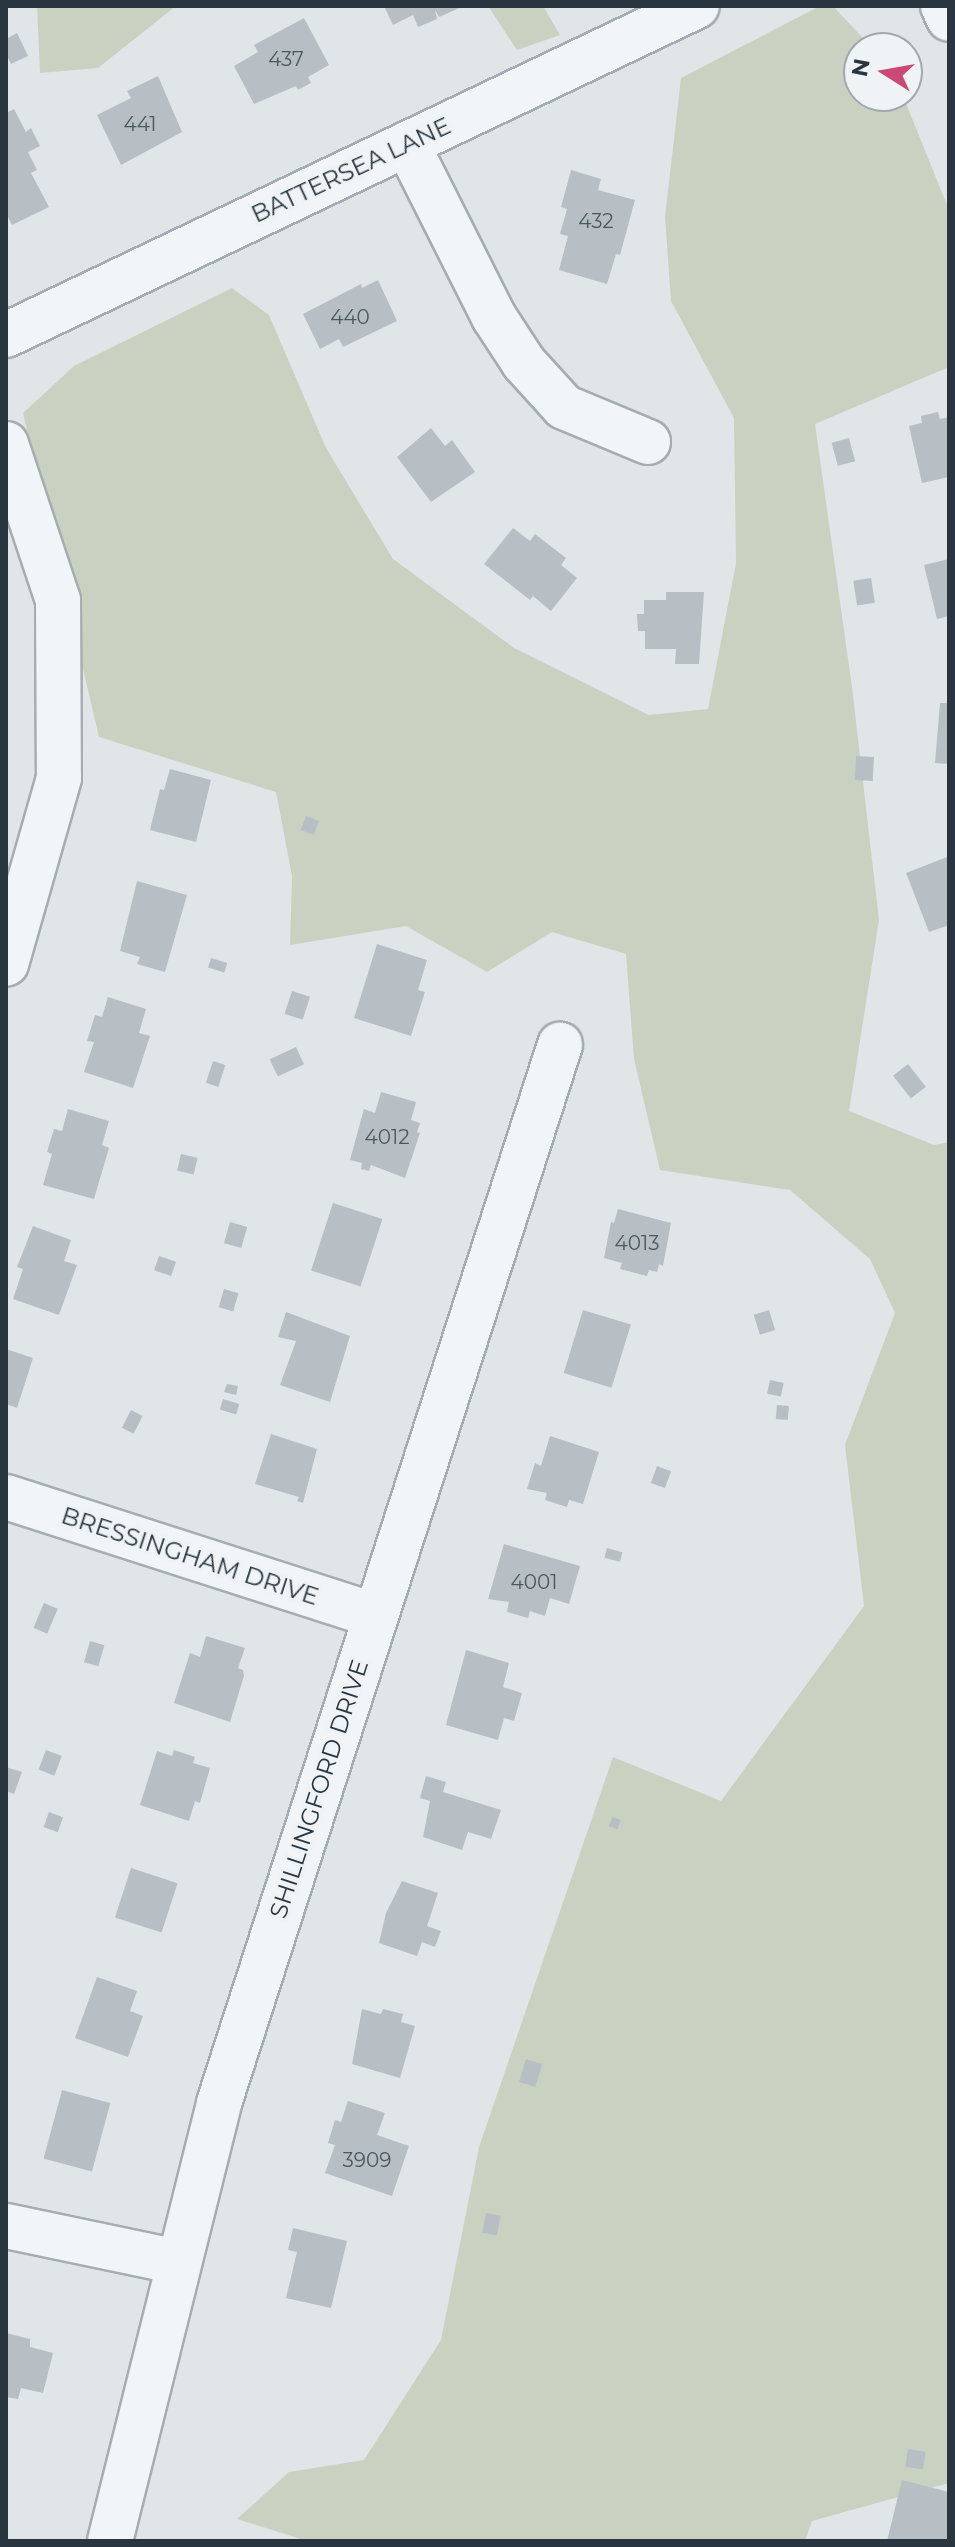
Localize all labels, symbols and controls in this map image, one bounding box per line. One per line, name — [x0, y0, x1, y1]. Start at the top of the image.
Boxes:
north arrow — [843, 32, 923, 112]
house number: 437 — [268, 47, 304, 71]
text: N — [846, 56, 876, 79]
street label: BATTERSEA LANE — [247, 111, 455, 229]
house number: 441 — [123, 112, 157, 136]
house number: 432 — [578, 209, 614, 233]
house number: 440 — [330, 305, 370, 329]
house number: 4012 — [364, 1125, 410, 1149]
house number: 4013 — [615, 1231, 659, 1255]
street label: BRESSINGHAM DRIVE — [58, 1501, 322, 1611]
house number: 4001 — [511, 1570, 557, 1594]
street label: SHILLINGFORD DRIVE — [264, 1656, 374, 1922]
house number: 3909 — [343, 2148, 391, 2172]

